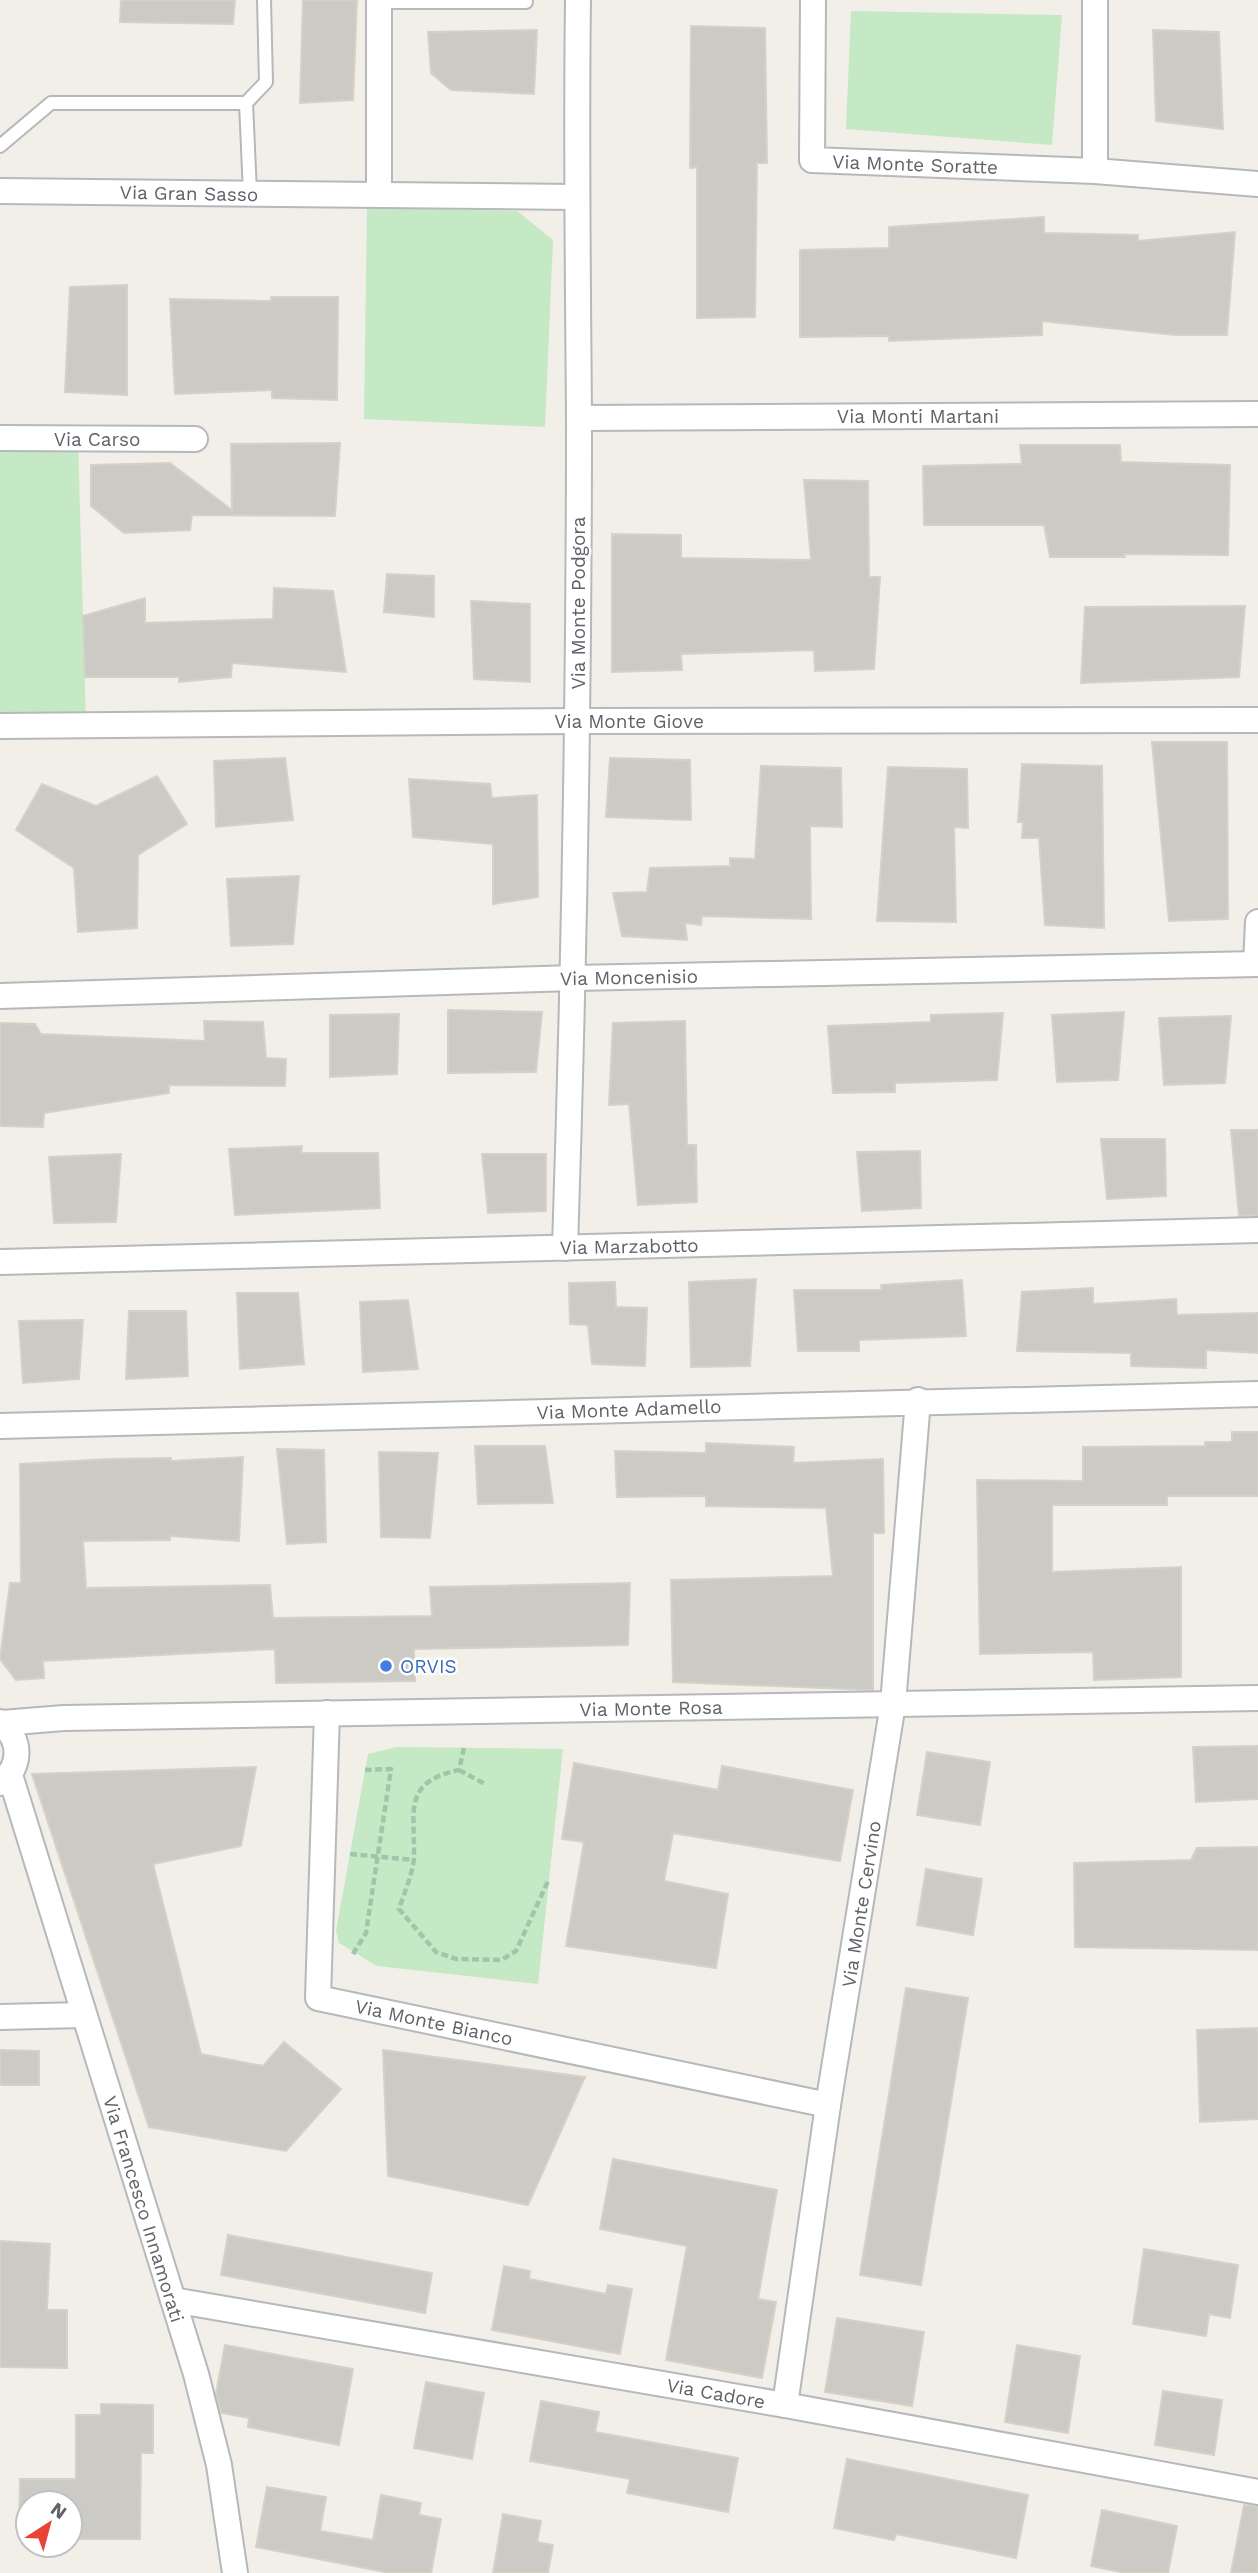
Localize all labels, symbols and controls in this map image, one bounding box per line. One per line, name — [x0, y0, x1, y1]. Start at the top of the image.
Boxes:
street label: Via Monte Soratte — [832, 150, 998, 179]
street label: Via Gran Sasso — [120, 181, 258, 206]
street label: Via Monti Martani — [837, 405, 999, 428]
street label: Via Carso — [54, 428, 140, 451]
street label: Via Monte Podgora — [567, 516, 590, 690]
street label: Via Monte Giove — [554, 710, 704, 733]
street label: Via Moncenisio — [560, 965, 698, 990]
street label: Via Marzabotto — [559, 1234, 699, 1259]
street label: Via Monte Adamello — [536, 1395, 722, 1424]
place label: ORVIS — [400, 1655, 457, 1678]
marker: ORVIS — [378, 1658, 394, 1674]
street label: Via Monte Rosa — [579, 1696, 723, 1721]
street label: Via Monte Cervino — [837, 1819, 886, 1989]
street label: Via Monte Bianco — [353, 1995, 515, 2050]
street label: Via Francesco Innamorati — [98, 2093, 189, 2325]
street label: Via Cadore — [665, 2374, 767, 2413]
north arrow — [14, 2489, 84, 2559]
text: N — [46, 2497, 71, 2524]

